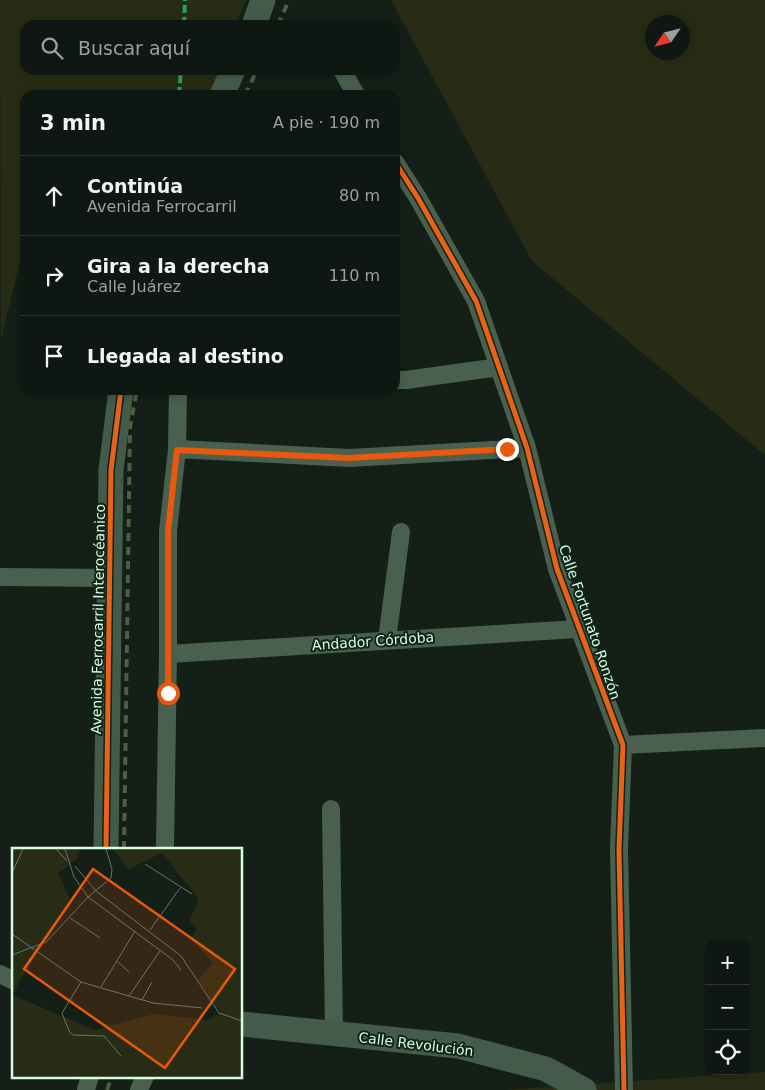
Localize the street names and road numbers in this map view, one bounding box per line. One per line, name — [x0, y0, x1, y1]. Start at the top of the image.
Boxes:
street label: Avenida Ferrocarril Interocéanico — [88, 504, 108, 734]
street label: Calle Fortunato Ronzón — [556, 542, 624, 702]
street label: Andador Córdoba — [311, 629, 435, 653]
street label: Calle Revolución — [358, 1029, 474, 1059]

